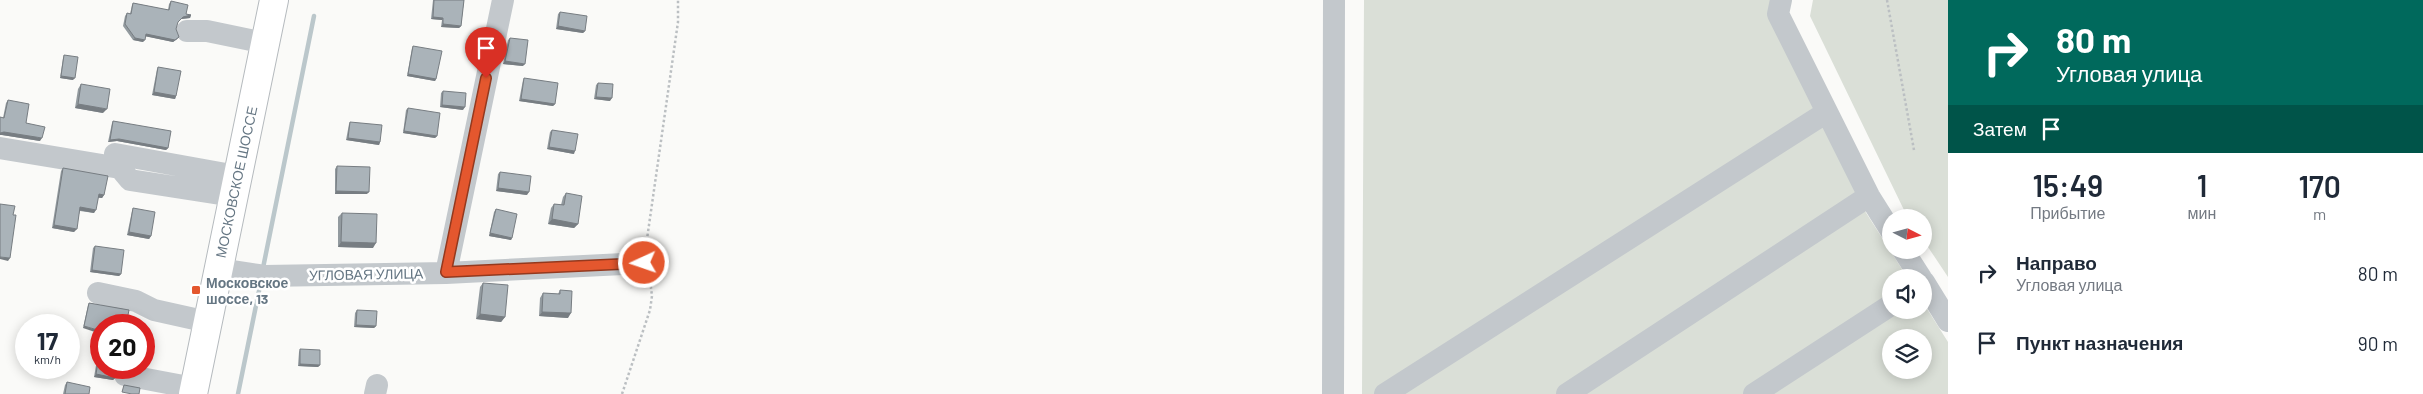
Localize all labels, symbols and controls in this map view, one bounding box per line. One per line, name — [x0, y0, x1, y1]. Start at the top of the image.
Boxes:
text: 80 m — [2056, 18, 2131, 60]
icon: right — [1973, 20, 2038, 85]
pin — [465, 27, 507, 78]
icon: arrive — [472, 34, 500, 62]
text: Угловая улица — [2056, 60, 2202, 86]
street label: МОСКОВСКОЕ ШОССЕ — [212, 105, 260, 259]
icon: arrive — [2037, 115, 2065, 143]
text: Затем — [1973, 117, 2027, 140]
text: 15:49 — [2033, 167, 2103, 203]
text: 1 — [2197, 167, 2207, 203]
text: 170 — [2299, 168, 2341, 204]
text: Прибытие — [2030, 203, 2105, 222]
text: мин — [2188, 203, 2216, 222]
text: m — [2313, 204, 2326, 223]
north arrow — [1882, 209, 1932, 259]
map controls — [1882, 209, 1932, 379]
position arrow — [617, 236, 669, 288]
text: Направо — [2016, 251, 2097, 274]
icon: right — [1973, 259, 2001, 287]
text: 80 m — [2358, 262, 2398, 285]
street label: УГЛОВАЯ УЛИЦА — [309, 264, 424, 283]
button: sound — [1882, 269, 1932, 319]
place label: Московское шоссе, 13 — [206, 274, 289, 307]
text: Угловая улица — [2016, 275, 2122, 294]
marker: Московское шоссе, 13 — [190, 284, 202, 296]
speed limit sign: 20 — [90, 314, 155, 379]
text: 17 — [37, 325, 58, 355]
button: layers — [1882, 329, 1932, 379]
icon: arrive — [1973, 329, 2001, 357]
text: Пункт назначения — [2016, 331, 2183, 354]
text: 90 m — [2358, 332, 2398, 355]
text: km/h — [34, 352, 61, 366]

